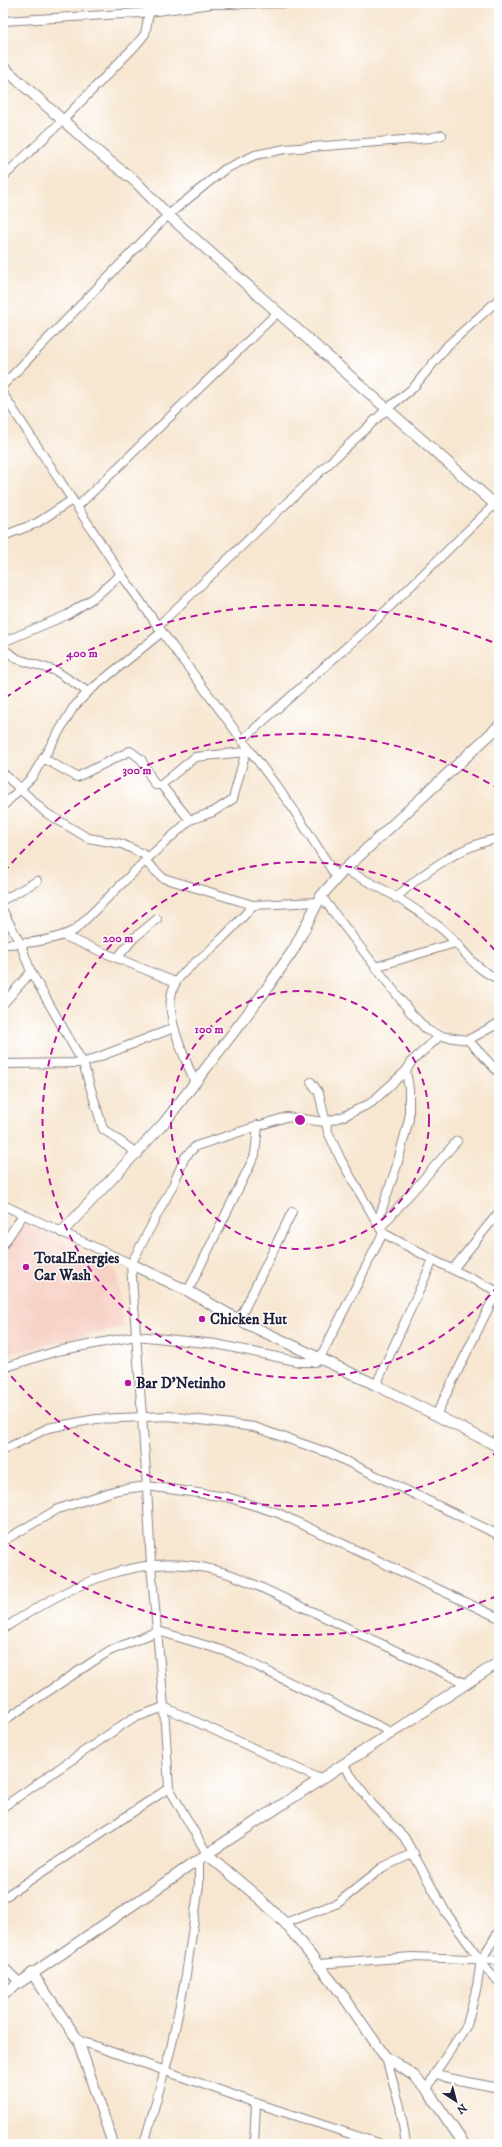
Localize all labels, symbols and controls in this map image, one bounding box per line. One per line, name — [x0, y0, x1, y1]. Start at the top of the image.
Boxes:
text: 400 m — [65, 646, 98, 661]
text: 300 m — [123, 763, 151, 778]
text: 200 m — [103, 931, 133, 946]
text: 100 m — [195, 1022, 223, 1037]
centre of rings — [293, 1113, 307, 1127]
place label: TotalEnergies Car Wash — [33, 1249, 119, 1285]
marker: TotalEnergies Car Wash — [21, 1262, 31, 1272]
place label: Chicken Hut — [210, 1310, 287, 1329]
marker: Chicken Hut — [197, 1314, 207, 1324]
place label: Bar D’Netinho — [136, 1374, 226, 1393]
marker: Bar D’Netinho — [123, 1378, 133, 1388]
north arrow — [436, 2081, 476, 2121]
text: N — [454, 2100, 469, 2117]

